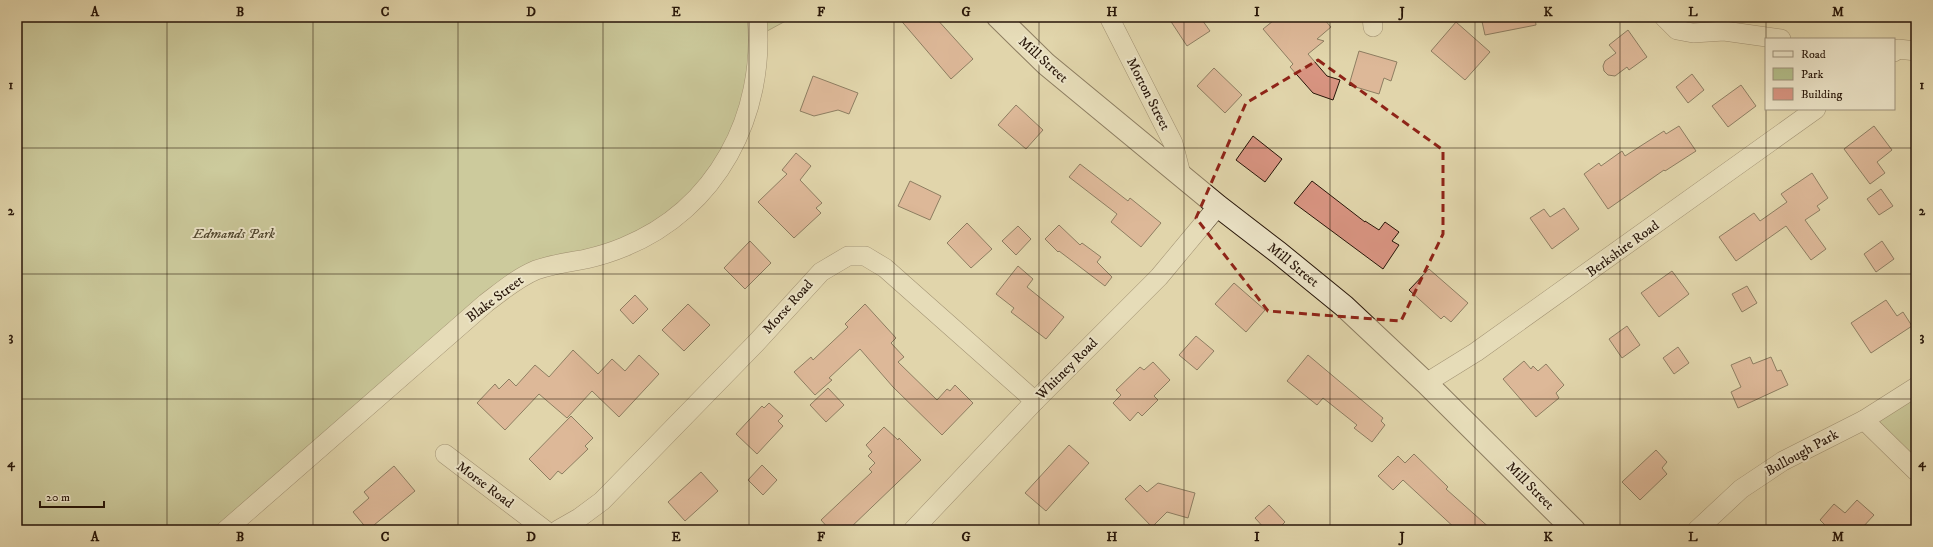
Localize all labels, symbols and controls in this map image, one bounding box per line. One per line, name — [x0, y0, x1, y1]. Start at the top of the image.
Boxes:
text: A — [90, 4, 100, 20]
text: B — [236, 4, 244, 20]
text: C — [381, 4, 390, 20]
text: D — [526, 4, 536, 20]
text: E — [671, 4, 681, 20]
text: F — [817, 4, 826, 20]
text: G — [961, 4, 971, 20]
text: H — [1107, 4, 1118, 20]
text: I — [1254, 4, 1260, 20]
text: J — [1397, 4, 1405, 21]
text: K — [1543, 4, 1553, 20]
text: L — [1688, 4, 1698, 20]
text: M — [1832, 4, 1844, 20]
street label: Mill Street — [1014, 33, 1072, 87]
legend — [1765, 38, 1895, 110]
text: Road — [1801, 47, 1826, 62]
street label: Morton Street — [1122, 55, 1174, 134]
text: Park — [1801, 67, 1823, 82]
text: 1 — [9, 77, 14, 93]
text: 1 — [1920, 77, 1925, 93]
text: Building — [1801, 87, 1842, 102]
text: 2 — [8, 203, 15, 219]
text: 2 — [1919, 203, 1926, 219]
street label: Berkshire Road — [1583, 217, 1663, 281]
park label: Edmands Park — [192, 225, 275, 243]
street label: Mill Street — [1264, 239, 1323, 291]
street label: Blake Street — [463, 271, 528, 327]
street label: Morse Road — [759, 276, 817, 338]
text: 3 — [9, 329, 14, 345]
text: 3 — [1920, 329, 1925, 345]
street label: Whitney Road — [1032, 334, 1102, 404]
street label: Bullough Park — [1762, 426, 1842, 480]
text: 4 — [6, 455, 15, 472]
text: 4 — [1917, 455, 1926, 472]
street label: Morse Road — [453, 458, 517, 512]
street label: Mill Street — [1502, 458, 1558, 514]
scale bar — [40, 483, 104, 509]
text: 20 m — [46, 490, 70, 505]
text: A — [90, 529, 100, 545]
text: B — [236, 529, 244, 545]
text: C — [381, 529, 390, 545]
text: D — [526, 529, 536, 545]
text: E — [671, 529, 681, 545]
text: F — [817, 529, 826, 545]
text: G — [961, 529, 971, 545]
text: H — [1107, 529, 1118, 545]
text: I — [1254, 529, 1260, 545]
text: J — [1397, 529, 1405, 546]
text: K — [1543, 529, 1553, 545]
text: L — [1688, 529, 1698, 545]
text: M — [1832, 529, 1844, 545]

